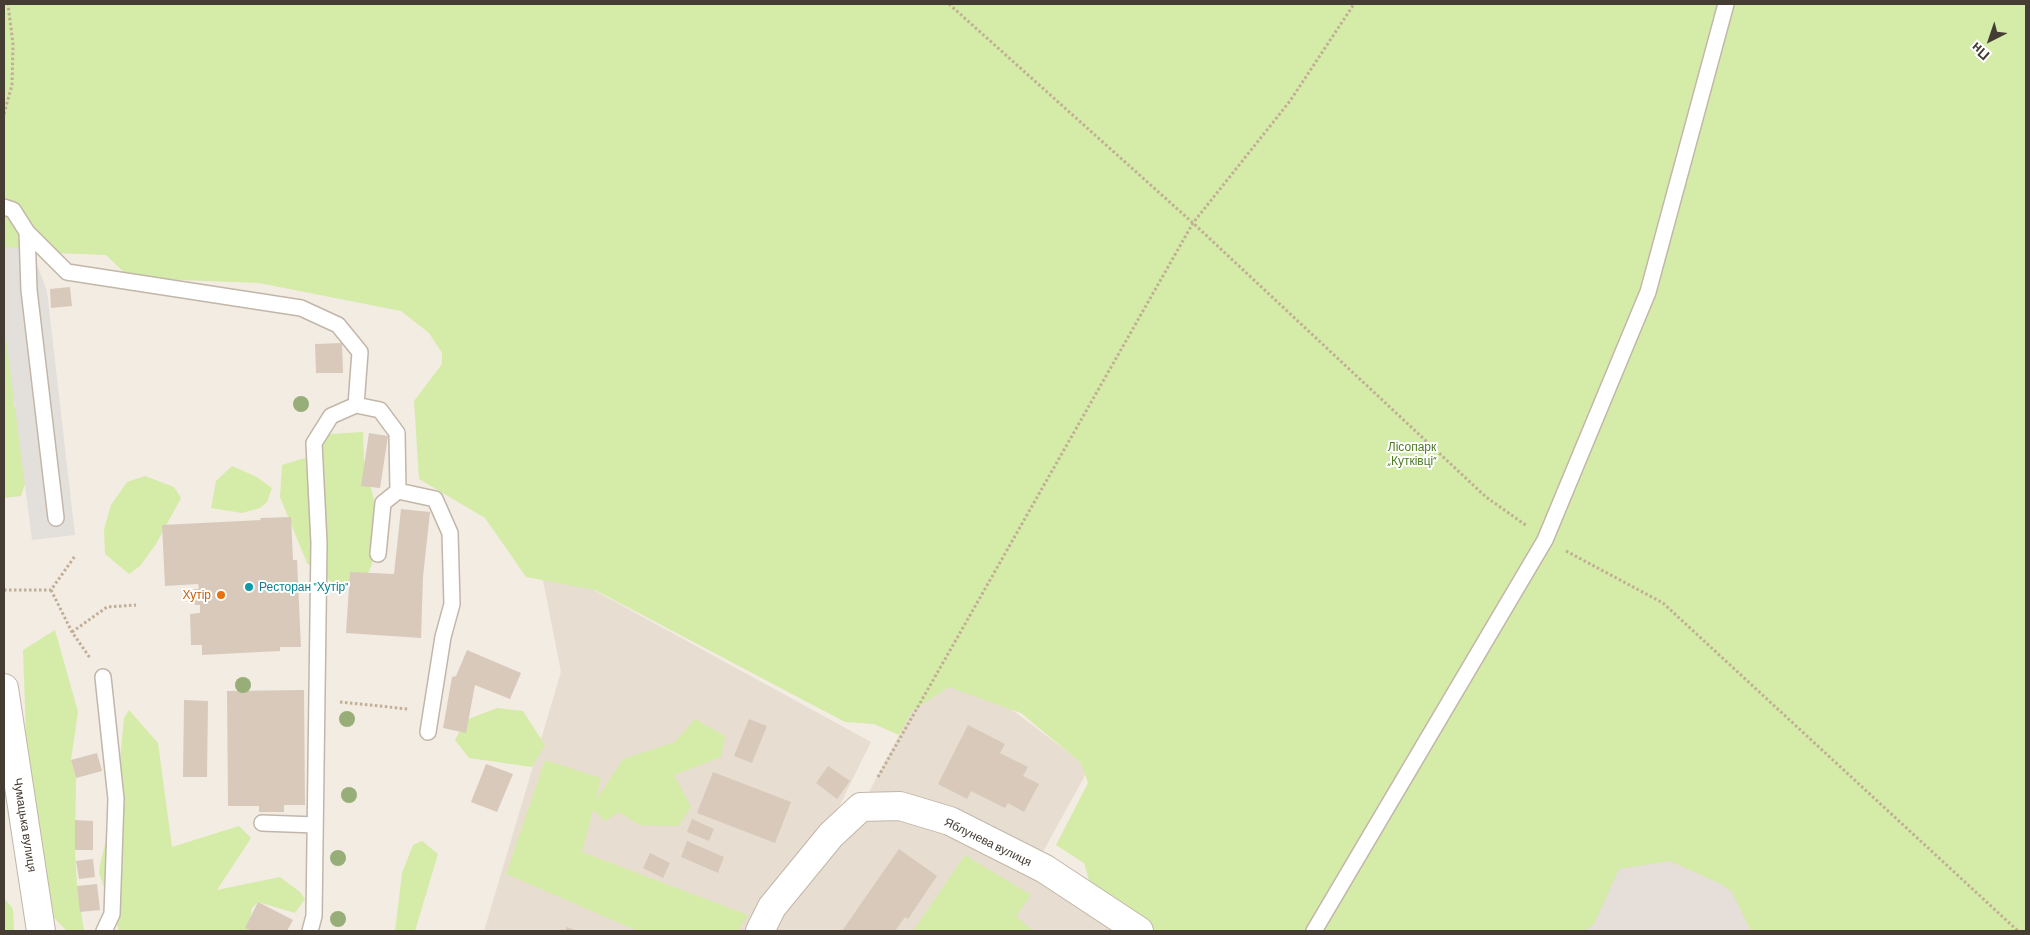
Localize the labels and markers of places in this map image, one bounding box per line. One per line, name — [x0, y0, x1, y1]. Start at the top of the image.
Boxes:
place label: Ресторан "Хутір" — [259, 580, 348, 594]
marker: Ресторан "Хутір" — [243, 581, 255, 593]
place label: Хутір — [182, 588, 211, 602]
marker: Хутір — [215, 589, 227, 601]

